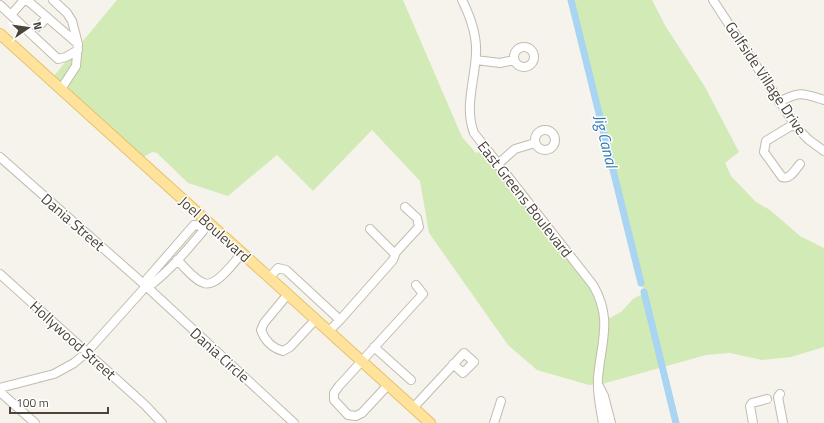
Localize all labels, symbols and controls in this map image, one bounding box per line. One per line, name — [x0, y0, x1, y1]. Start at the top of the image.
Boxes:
north arrow — [8, 8, 48, 48]
street label: Golfside Village Drive — [719, 17, 813, 139]
text: N — [29, 20, 46, 31]
water label: Jig Canal — [588, 112, 625, 172]
street label: East Greens Boulevard — [472, 136, 578, 262]
street label: Dania Street — [36, 188, 111, 257]
street label: Joel Boulevard — [174, 190, 256, 268]
street label: Hollywood Street — [25, 295, 122, 386]
street label: Dania Circle — [185, 322, 255, 388]
scale bar — [10, 389, 108, 415]
text: 100 m — [16, 393, 49, 412]

